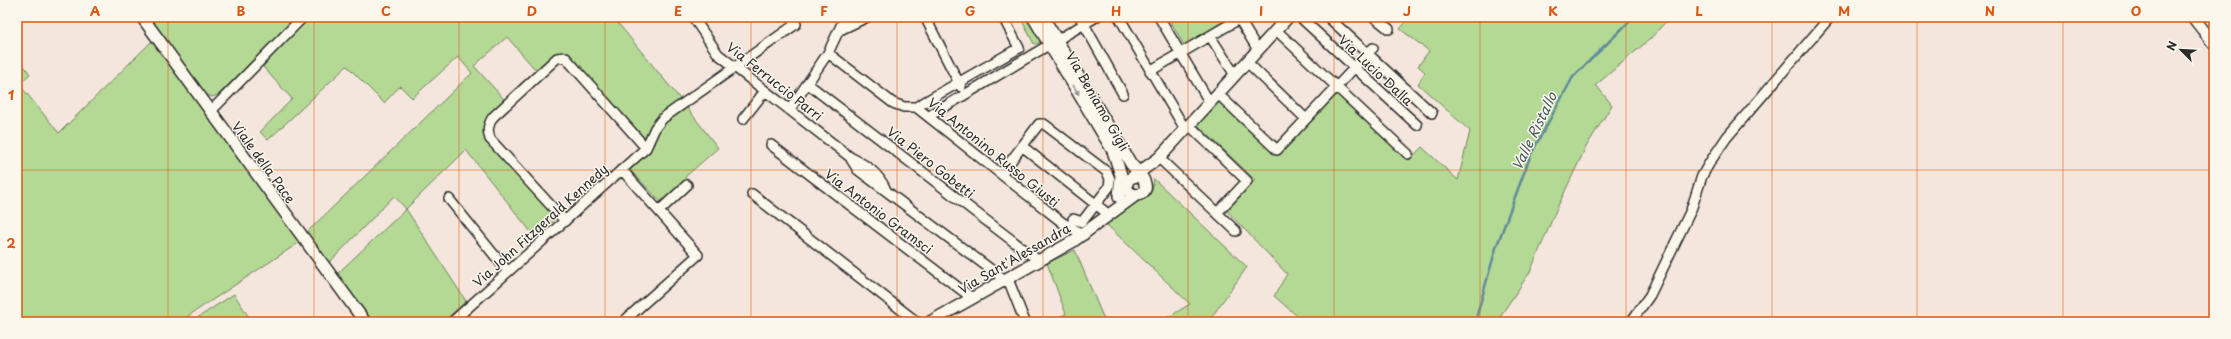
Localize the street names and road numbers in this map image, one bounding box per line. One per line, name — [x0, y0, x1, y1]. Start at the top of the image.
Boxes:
street label: Via Lucio Dalla — [1335, 30, 1418, 110]
street label: Via Ferruccio Parri — [723, 37, 827, 125]
street label: Via Beniamo Gigli — [1062, 48, 1134, 154]
street label: Via Antonino Russo Giusti — [924, 93, 1064, 211]
street label: Viale della Pace — [228, 117, 300, 207]
street label: Via Piero Gobetti — [883, 122, 979, 202]
street label: Via John Fitzgerald Kennedy — [468, 159, 612, 291]
street label: Via Antonio Gramsci — [821, 164, 937, 258]
street label: Via Sant'Alessandra — [954, 218, 1074, 298]

